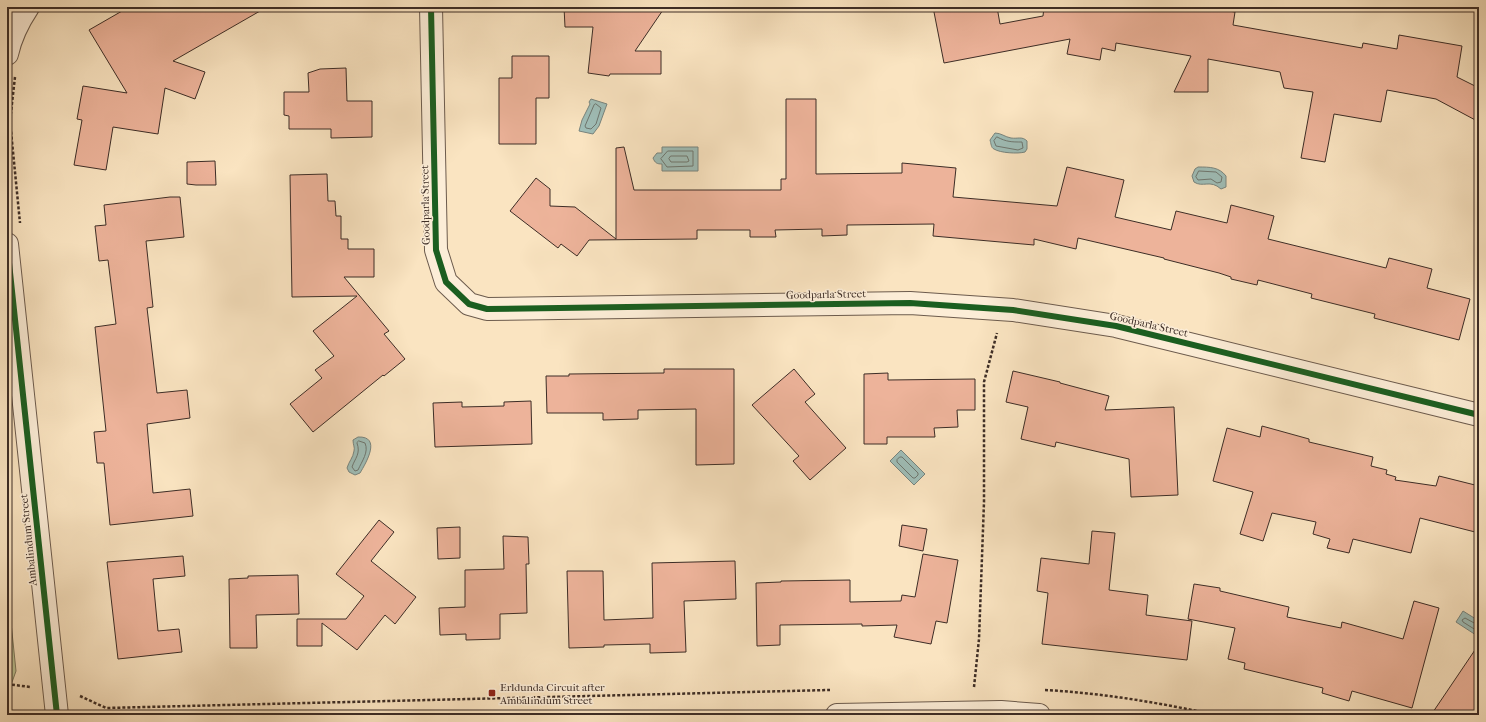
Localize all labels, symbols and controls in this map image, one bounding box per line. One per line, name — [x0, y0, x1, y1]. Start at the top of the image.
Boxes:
street label: Goodparla Street — [418, 165, 433, 245]
street label: Goodparla Street — [786, 287, 866, 302]
street label: Goodparla Street — [1108, 309, 1189, 340]
street label: Ambalindum Street — [17, 493, 40, 588]
place label: Erldunda Circuit after Ambalindum Street — [499, 681, 605, 707]
marker: Erldunda Circuit after Ambalindum Street — [487, 688, 497, 698]

